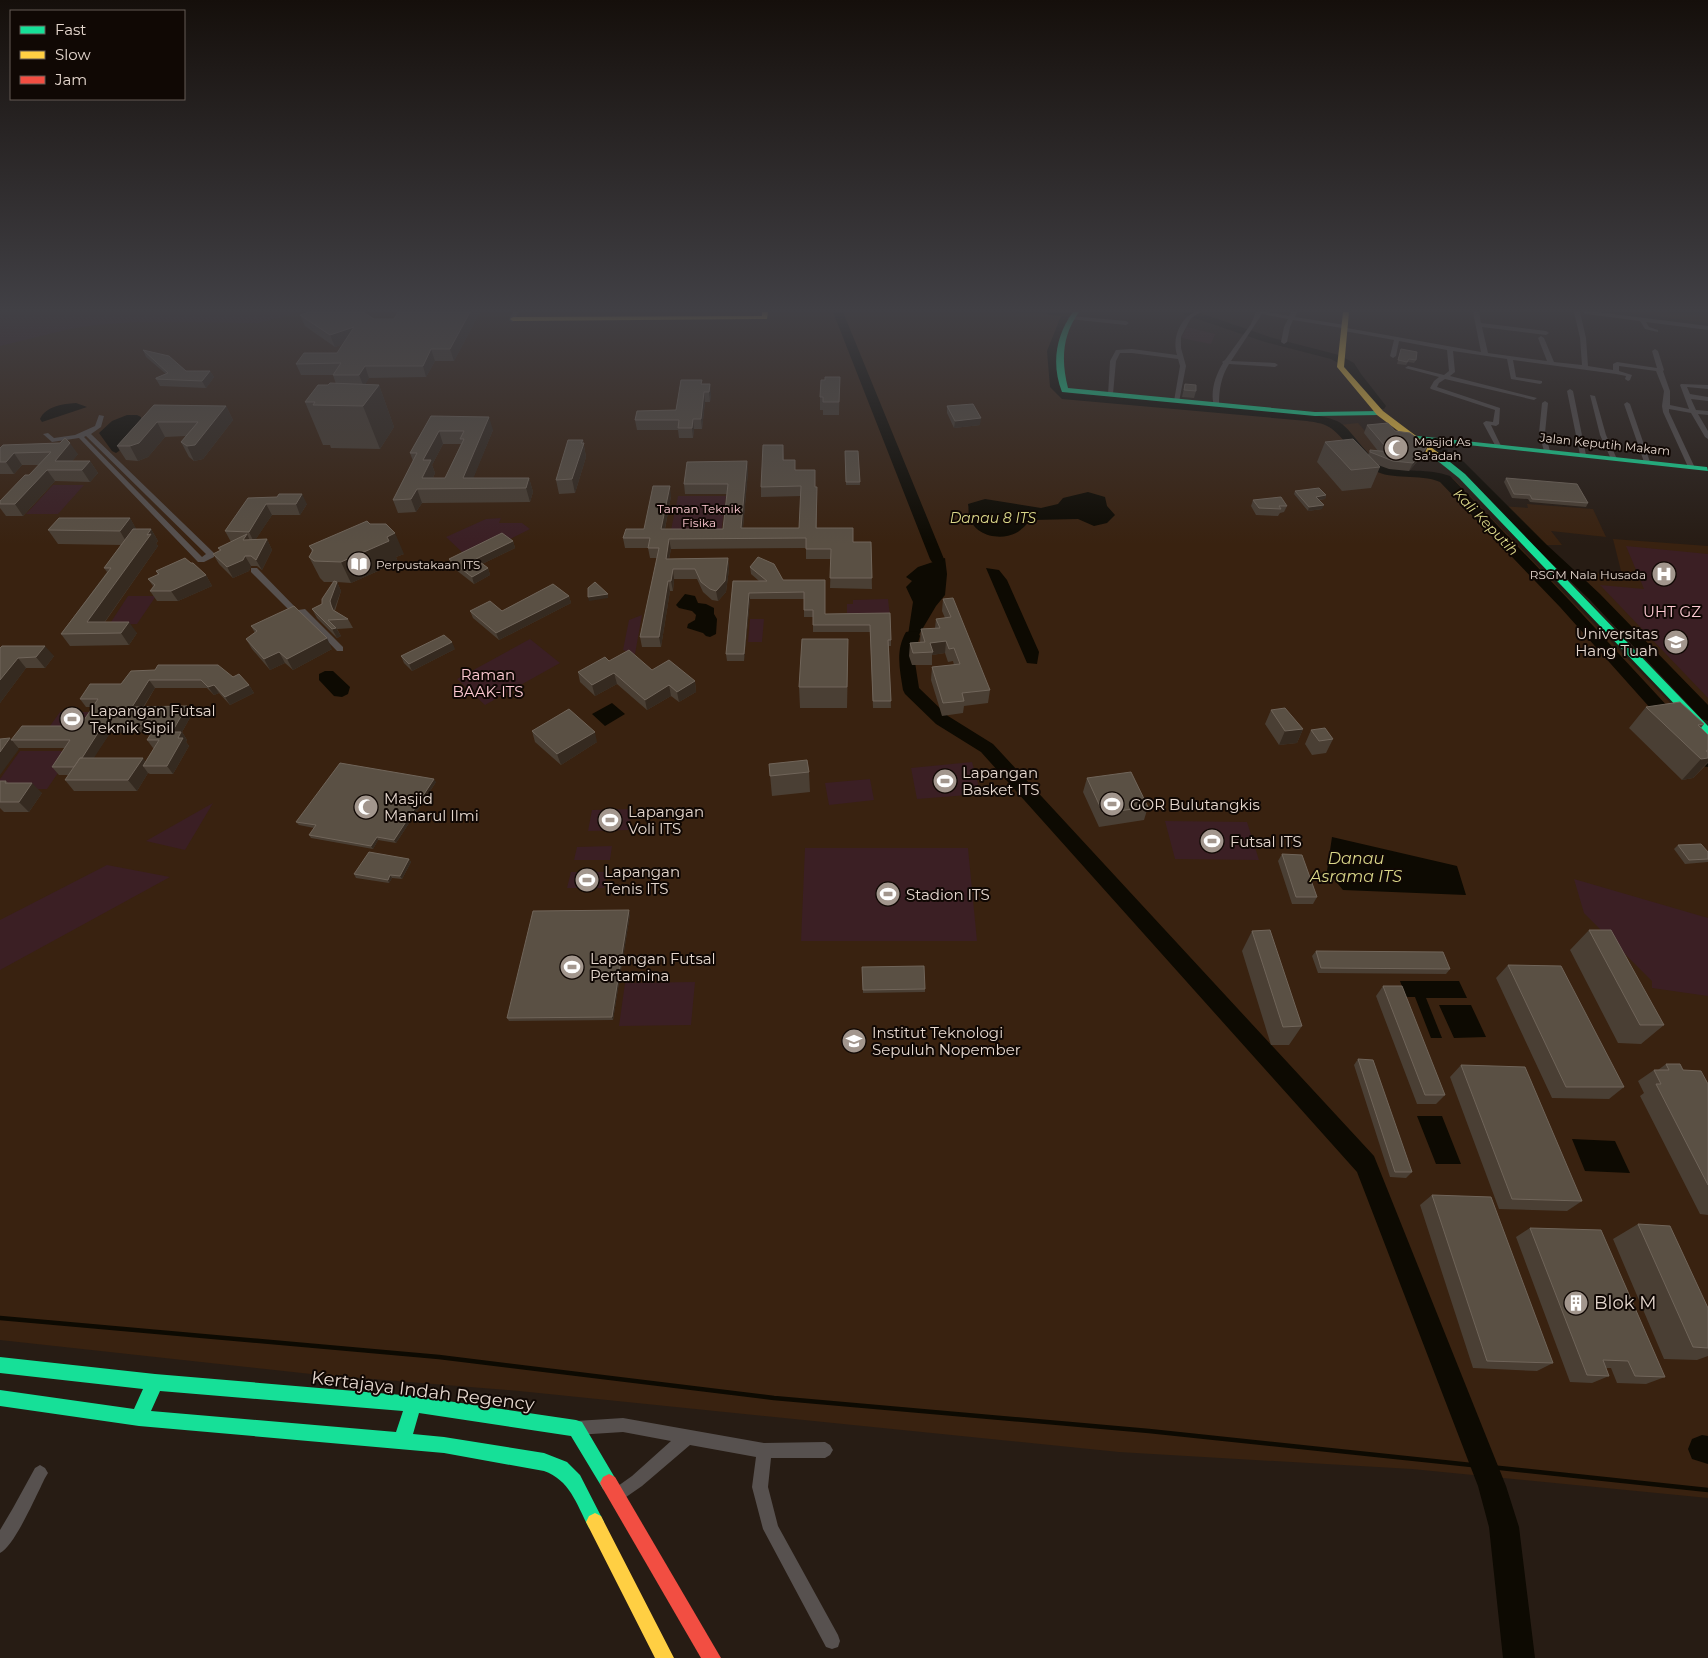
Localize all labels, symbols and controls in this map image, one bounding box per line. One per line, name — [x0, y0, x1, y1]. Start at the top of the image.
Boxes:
legend — [10, 10, 185, 100]
text: Fast — [55, 20, 86, 39]
text: Slow — [55, 45, 91, 64]
text: Jam — [54, 70, 87, 89]
street label: Jalan Keputih Makam — [1538, 430, 1671, 458]
place label: Masjid As Sa'adah — [1414, 434, 1471, 463]
mosque icon: Masjid As Sa'adah — [1383, 435, 1409, 461]
water label: Kali Keputih — [1450, 485, 1522, 559]
park label: Taman Teknik Fisika — [657, 501, 742, 530]
water label: Danau 8 ITS — [950, 509, 1037, 527]
library icon: Perpustakaan ITS — [346, 551, 372, 577]
place label: Perpustakaan ITS — [376, 557, 480, 572]
hospital icon: RSGM Nala Husada — [1651, 561, 1677, 587]
place label: RSGM Nala Husada — [1530, 567, 1646, 582]
park label: UHT GZ — [1643, 602, 1701, 621]
place label: Universitas Hang Tuah — [1575, 624, 1658, 660]
school or university icon: Universitas Hang Tuah — [1663, 629, 1689, 655]
park label: Raman BAAK-ITS — [453, 665, 524, 701]
place label: Lapangan Futsal Teknik Sipil — [90, 701, 216, 737]
sports icon: Lapangan Futsal Teknik Sipil — [59, 706, 85, 732]
place label: Lapangan Basket ITS — [962, 763, 1039, 799]
sports icon: Lapangan Basket ITS — [932, 768, 958, 794]
place label: Masjid Manarul Ilmi — [384, 789, 479, 825]
sports icon: GOR Bulutangkis — [1099, 791, 1125, 817]
mosque icon: Masjid Manarul Ilmi — [353, 794, 379, 820]
place label: GOR Bulutangkis — [1130, 795, 1260, 814]
place label: Lapangan Voli ITS — [628, 802, 704, 838]
sports icon: Lapangan Voli ITS — [597, 807, 623, 833]
sports icon: Futsal ITS — [1199, 828, 1225, 854]
place label: Futsal ITS — [1230, 832, 1302, 851]
water label: Danau Asrama ITS — [1309, 849, 1402, 886]
place label: Lapangan Tenis ITS — [604, 862, 680, 898]
sports icon: Lapangan Tenis ITS — [574, 867, 600, 893]
sports icon: Stadion ITS — [875, 881, 901, 907]
place label: Stadion ITS — [906, 885, 990, 904]
place label: Lapangan Futsal Pertamina — [590, 949, 716, 985]
sports icon: Lapangan Futsal Pertamina — [559, 954, 585, 980]
place label: Institut Teknologi Sepuluh Nopember — [872, 1023, 1021, 1059]
school or university icon: Institut Teknologi Sepuluh Nopember — [841, 1028, 867, 1054]
building icon: Blok M — [1563, 1290, 1589, 1316]
place label: Blok M — [1594, 1292, 1656, 1314]
street label: Kertajaya Indah Regency — [310, 1366, 536, 1416]

